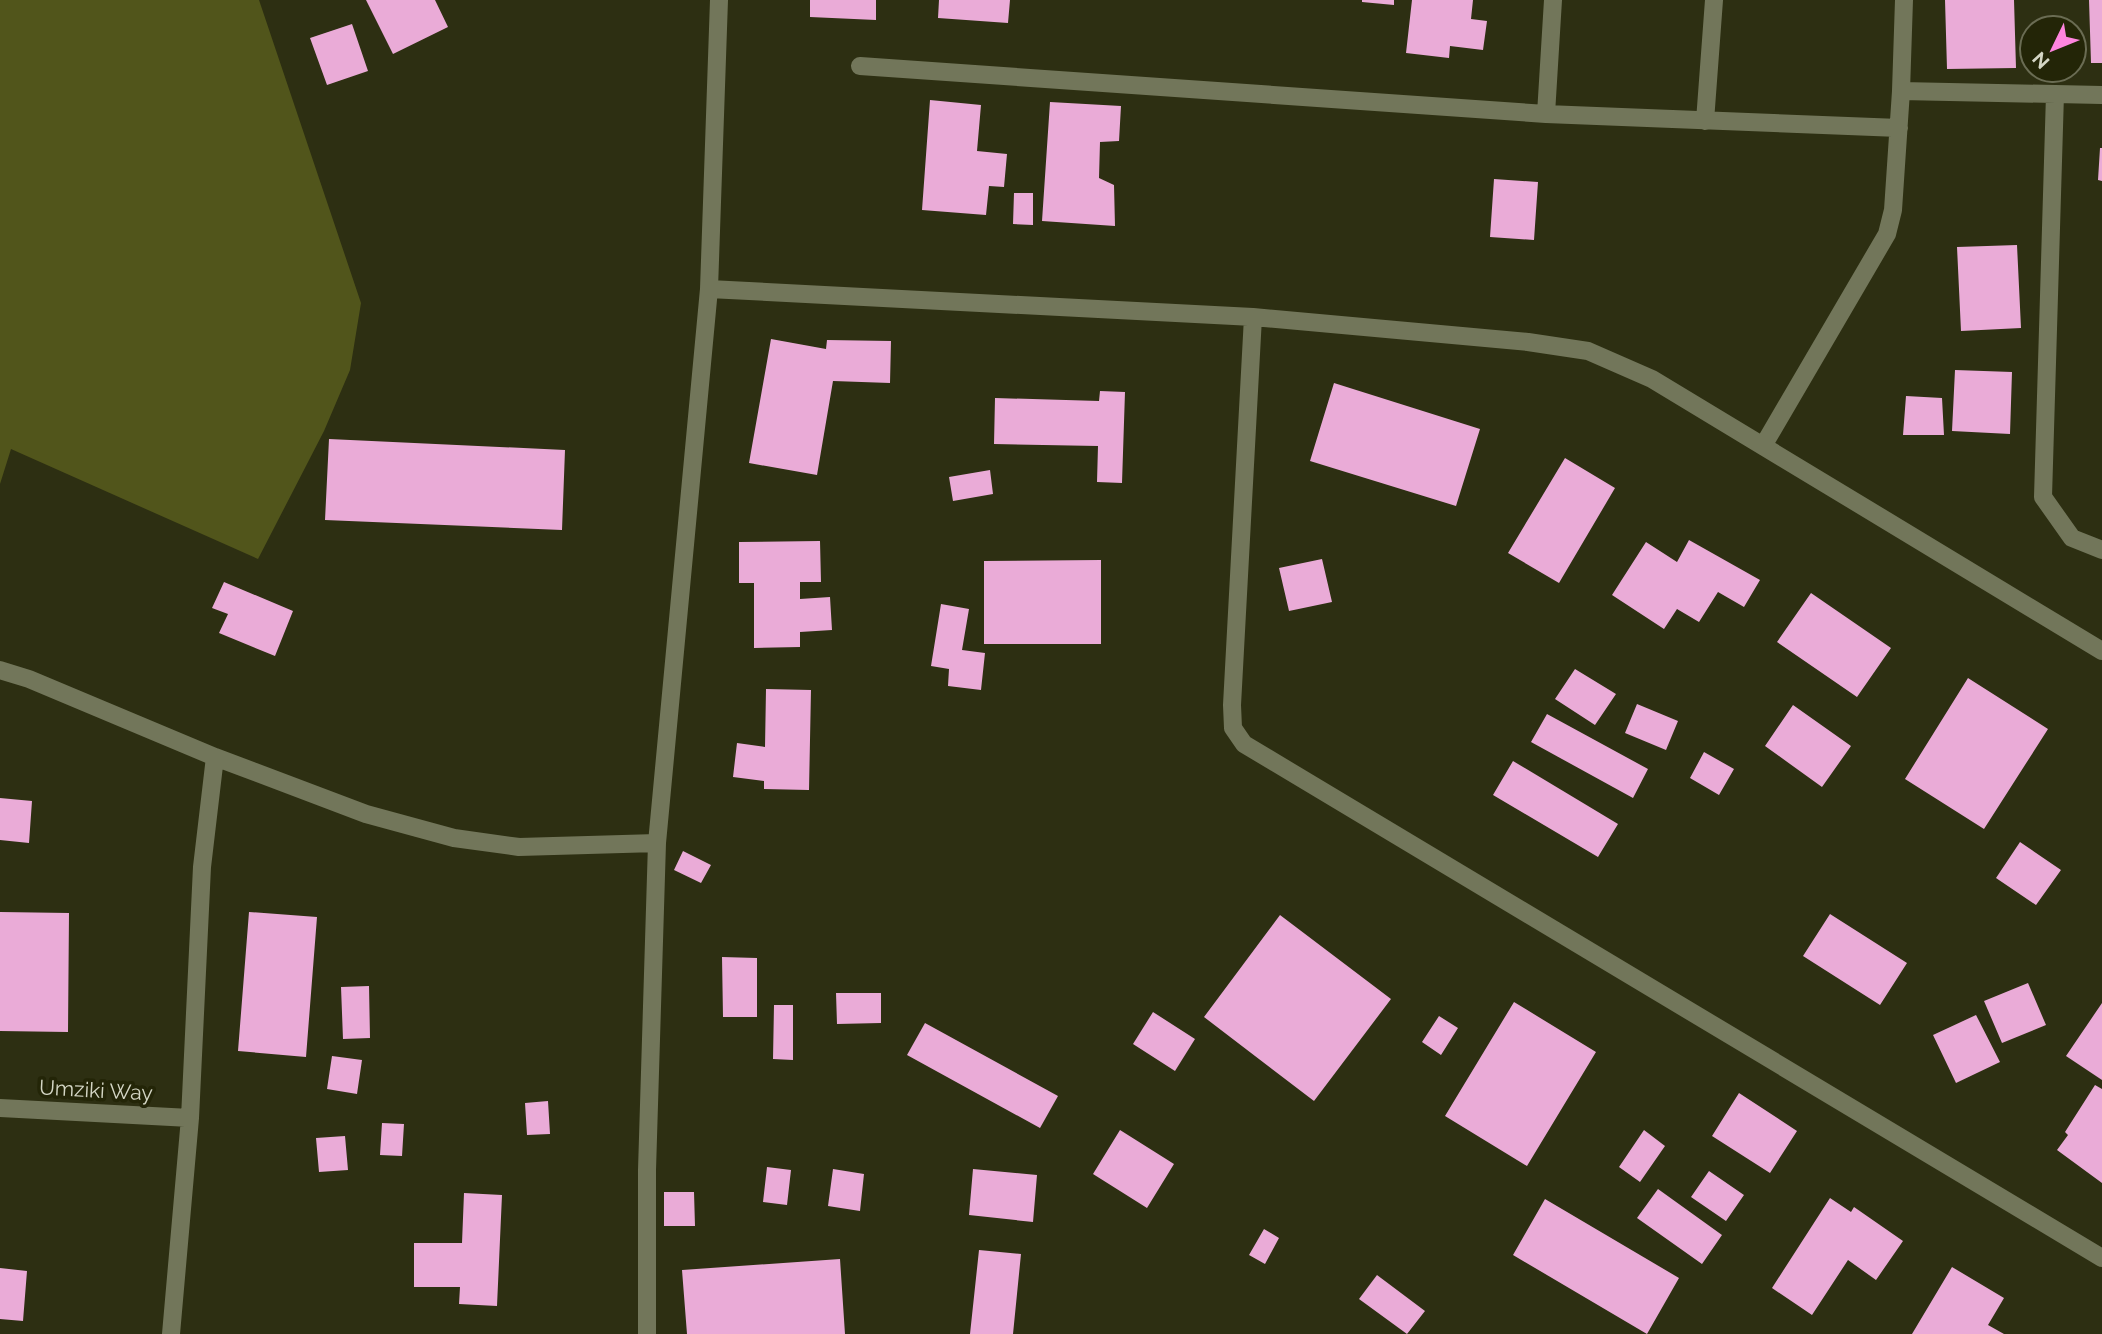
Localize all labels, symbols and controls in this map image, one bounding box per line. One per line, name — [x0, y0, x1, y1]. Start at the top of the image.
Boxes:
north arrow — [2018, 14, 2088, 84]
text: N — [2028, 48, 2054, 73]
street label: Umziki Way — [39, 1075, 153, 1105]

